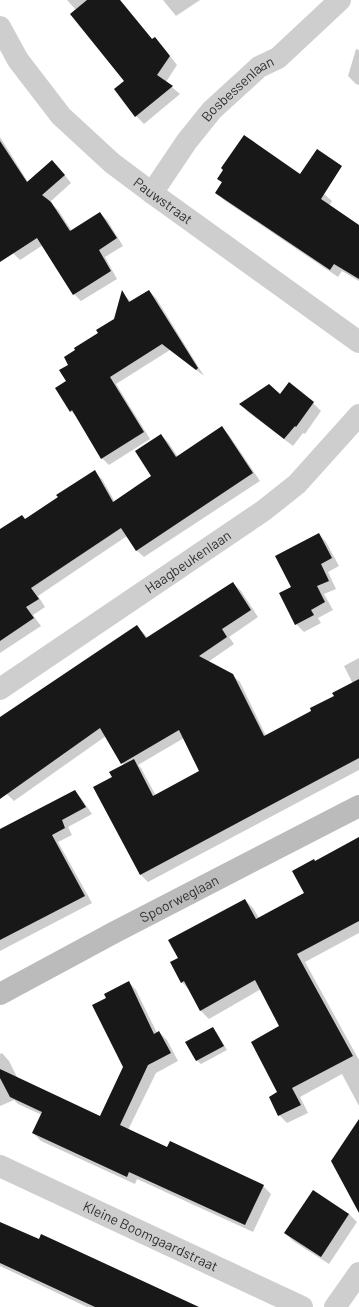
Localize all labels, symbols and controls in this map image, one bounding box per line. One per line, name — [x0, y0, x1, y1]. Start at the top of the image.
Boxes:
street label: Bosbessenlaan — [197, 52, 276, 125]
street label: Pauwstraat — [130, 173, 196, 227]
street label: Haagbeukenlaan — [141, 526, 234, 597]
street label: Spoorweglaan — [137, 871, 221, 926]
street label: Kleine Boomgaardstraat — [80, 1197, 221, 1275]

